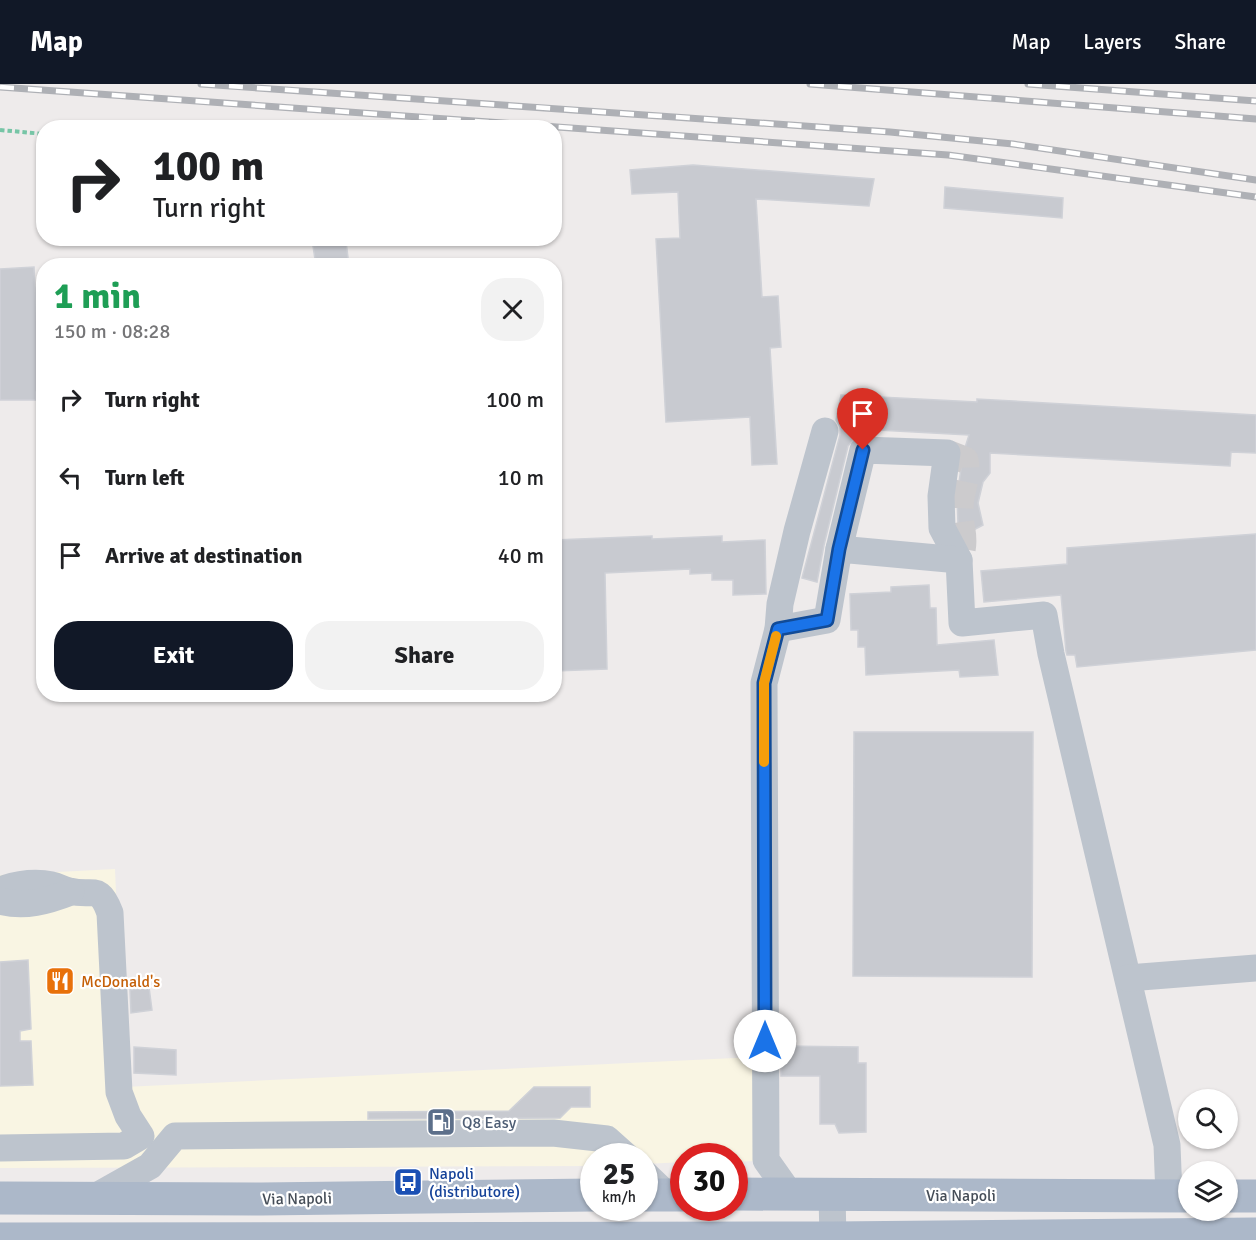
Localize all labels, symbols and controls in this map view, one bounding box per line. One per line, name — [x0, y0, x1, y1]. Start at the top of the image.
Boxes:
text: Map — [30, 25, 83, 59]
text: Map — [1012, 29, 1050, 55]
text: Layers — [1083, 29, 1141, 55]
text: Share — [1174, 29, 1226, 55]
text: 100 m — [153, 141, 264, 192]
icon: right — [54, 144, 132, 222]
text: Turn right — [153, 192, 266, 225]
text: 1 min — [54, 274, 141, 319]
button: close — [481, 278, 544, 341]
text: 150 m · 08:28 — [54, 319, 170, 344]
icon: right — [54, 383, 87, 416]
text: Turn right — [105, 386, 200, 413]
text: 100 m — [486, 386, 544, 413]
pin — [837, 388, 888, 450]
icon: arrive — [846, 397, 879, 430]
icon: left — [54, 461, 87, 494]
text: Turn left — [105, 464, 185, 491]
text: 10 m — [498, 464, 544, 491]
icon: arrive — [54, 539, 87, 572]
text: Arrive at destination — [105, 542, 302, 569]
text: 40 m — [498, 542, 544, 569]
button: Exit — [54, 621, 293, 690]
button: Share — [305, 621, 544, 690]
restaurant icon: McDonald's — [44, 965, 76, 997]
place label: McDonald's — [81, 972, 160, 992]
position arrow — [733, 1009, 797, 1073]
map controls — [1178, 1089, 1238, 1221]
button: search — [1178, 1089, 1238, 1149]
fuel station icon: Q8 Easy — [425, 1106, 457, 1138]
place label: Q8 Easy — [462, 1113, 517, 1133]
speed limit sign: 30 — [670, 1143, 748, 1221]
text: 25 — [603, 1156, 635, 1193]
button: layers — [1178, 1161, 1238, 1221]
place label: Napoli (distributore) — [429, 1164, 520, 1202]
bus stop icon: Napoli (distributore) — [392, 1166, 424, 1198]
street label: Via Napoli — [926, 1186, 996, 1206]
street label: Via Napoli — [262, 1188, 332, 1210]
text: km/h — [602, 1188, 636, 1206]

